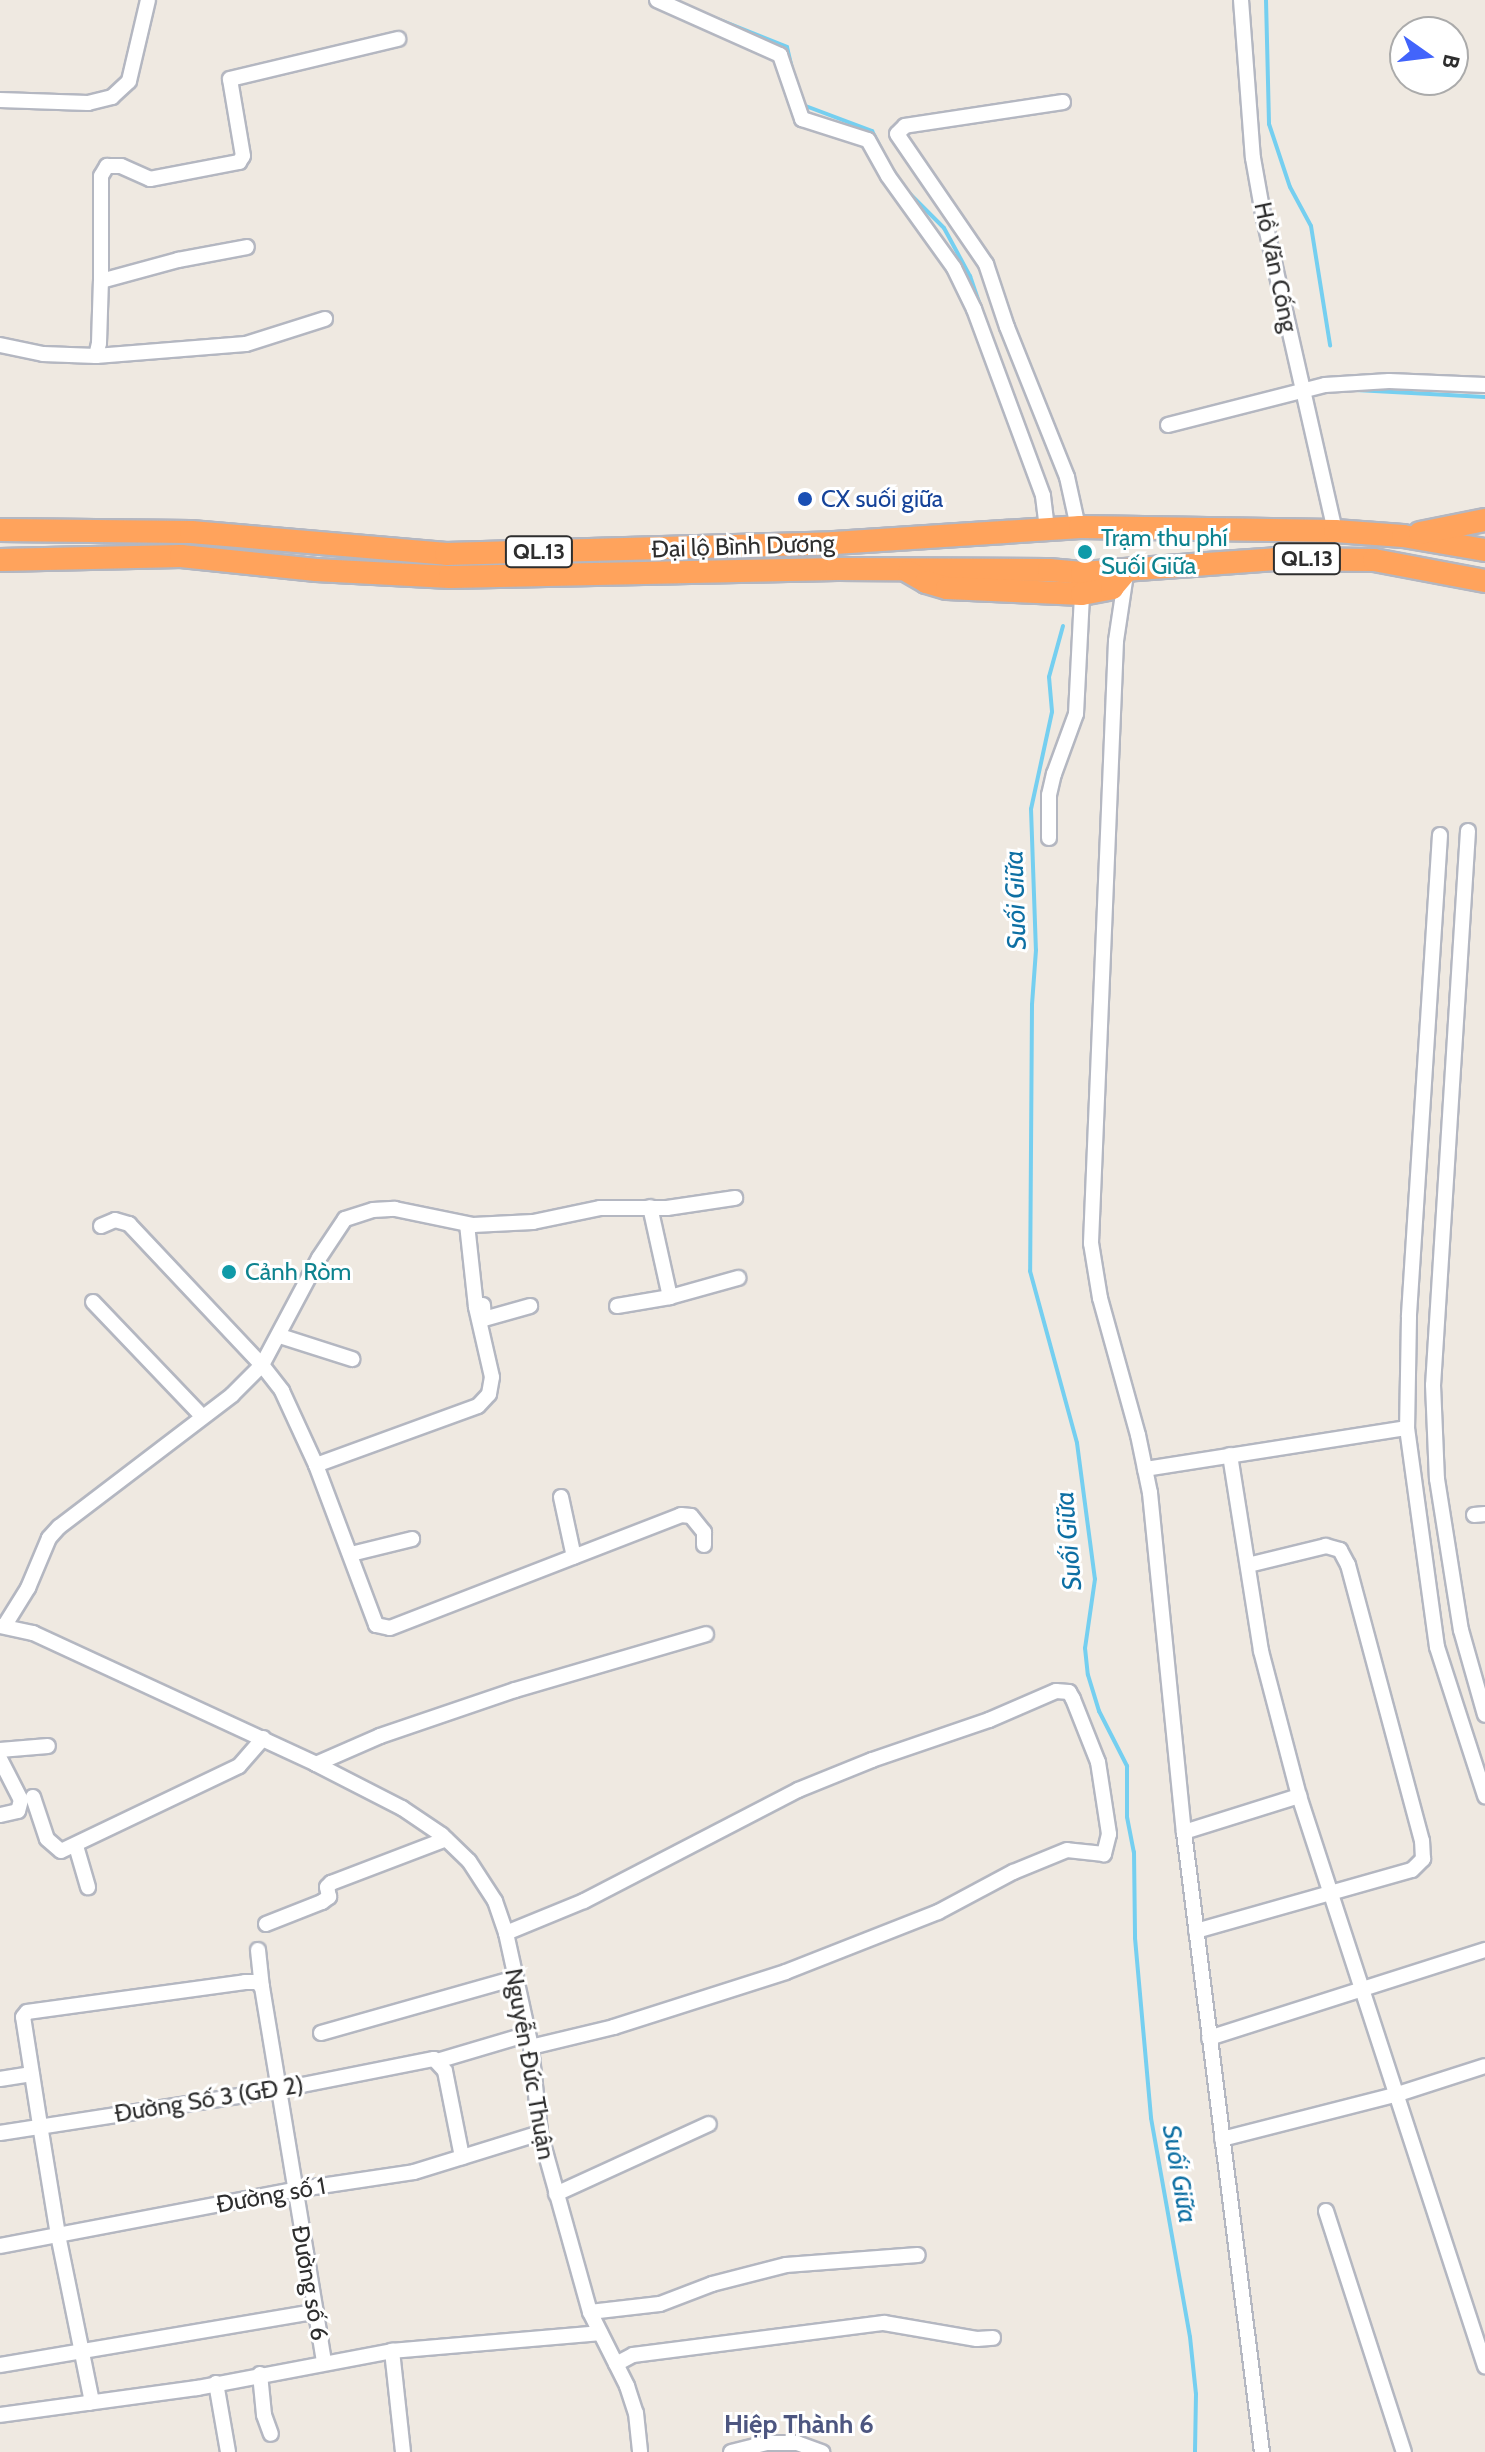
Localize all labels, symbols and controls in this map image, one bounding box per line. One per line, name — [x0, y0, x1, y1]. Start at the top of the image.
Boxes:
north arrow — [1389, 16, 1469, 96]
text: B — [1436, 51, 1466, 71]
street label: Hồ Văn Cống — [1248, 199, 1304, 335]
place label: CX suối giữa — [821, 485, 943, 513]
marker: CX suối giữa — [796, 490, 814, 508]
place label: Trạm thu phí Suối Giữa — [1101, 524, 1228, 580]
street label: Đại lộ Bình Dương — [651, 528, 835, 564]
road number: QL.13 — [503, 534, 575, 570]
road number: QL.13 — [1271, 541, 1343, 577]
marker: Trạm thu phí Suối Giữa — [1076, 543, 1094, 561]
water label: Suối Giữa — [999, 850, 1033, 950]
place label: Cảnh Ròm — [245, 1258, 351, 1286]
marker: Cảnh Ròm — [220, 1263, 238, 1281]
water label: Suối Giữa — [1049, 1490, 1089, 1592]
street label: Nguyễn Đức Thuận — [499, 1966, 561, 2162]
street label: Đường Số 3 (GĐ 2) — [112, 2070, 306, 2128]
water label: Suối Giữa — [1155, 2122, 1203, 2226]
street label: Đường số 1 — [214, 2171, 328, 2219]
street label: Đường số 6 — [286, 2223, 334, 2343]
district label: Hiệp Thành 6 — [724, 2409, 874, 2441]

